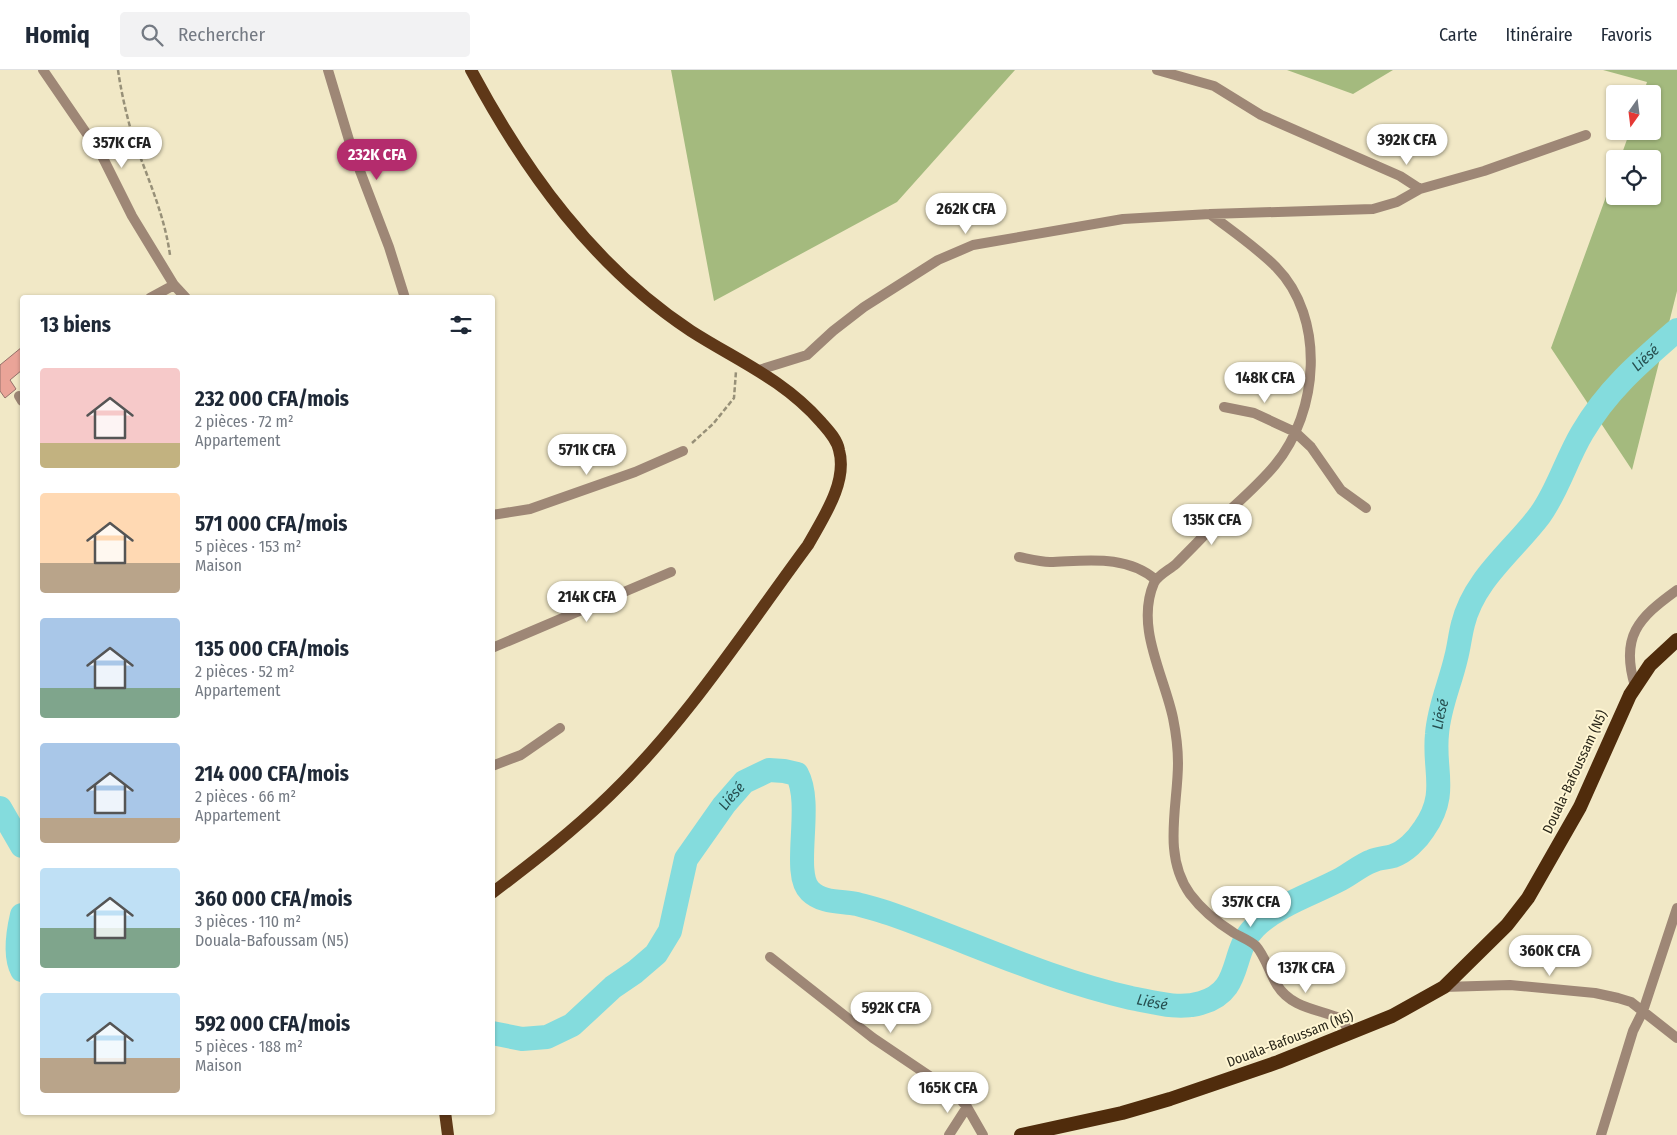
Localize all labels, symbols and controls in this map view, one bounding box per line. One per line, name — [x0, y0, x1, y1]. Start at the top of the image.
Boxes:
search box — [120, 12, 470, 57]
text: Homiq — [25, 21, 90, 49]
icon: search — [138, 21, 166, 49]
text: Rechercher — [178, 23, 265, 46]
text: Carte — [1439, 24, 1477, 46]
text: Itinéraire — [1505, 24, 1573, 46]
text: Favoris — [1601, 24, 1652, 46]
north arrow — [1606, 85, 1661, 140]
map controls — [1606, 85, 1661, 205]
pin: 392K CFA — [1355, 124, 1459, 166]
pin: 357K CFA — [70, 126, 174, 169]
text: 392K CFA — [1378, 130, 1436, 149]
text: 357K CFA — [93, 133, 151, 152]
pin: 232K CFA — [325, 138, 429, 181]
text: 232K CFA — [348, 145, 406, 164]
button: locate — [1606, 150, 1661, 205]
pin: 262K CFA — [914, 192, 1018, 235]
text: 262K CFA — [937, 199, 996, 218]
icon: filters — [447, 311, 475, 339]
text: 13 biens — [40, 312, 111, 338]
water label: Liésé — [1628, 341, 1663, 375]
pin: 148K CFA — [1213, 362, 1317, 404]
text: 148K CFA — [1235, 368, 1295, 387]
text: 232 000 CFA/mois — [195, 386, 349, 412]
icon: home — [80, 388, 140, 448]
text: 2 pièces · 72 m² — [195, 412, 294, 431]
text: Appartement — [195, 431, 281, 450]
pin: 571K CFA — [535, 434, 639, 476]
text: 571K CFA — [559, 440, 615, 459]
pin: 135K CFA — [1160, 504, 1264, 546]
text: 135K CFA — [1183, 510, 1241, 529]
text: 571 000 CFA/mois — [195, 511, 347, 537]
icon: home — [80, 513, 140, 573]
text: 5 pièces · 153 m² — [195, 537, 301, 556]
text: Maison — [195, 556, 242, 575]
pin: 214K CFA — [535, 580, 639, 623]
text: 214K CFA — [558, 587, 616, 606]
text: 135 000 CFA/mois — [195, 636, 349, 662]
icon: home — [80, 638, 140, 698]
text: 2 pièces · 52 m² — [195, 662, 294, 681]
text: Appartement — [195, 681, 281, 700]
water label: Liésé — [1428, 697, 1453, 731]
street label: Douala-Bafoussam (N5) — [1539, 708, 1611, 836]
text: 214 000 CFA/mois — [195, 761, 349, 787]
icon: home — [80, 763, 140, 823]
water label: Liésé — [714, 779, 749, 813]
text: 2 pièces · 66 m² — [195, 787, 296, 806]
text: Appartement — [195, 806, 281, 825]
text: 360 000 CFA/mois — [195, 886, 352, 912]
pin: 357K CFA — [1199, 886, 1303, 928]
icon: home — [80, 888, 140, 948]
text: 357K CFA — [1222, 892, 1280, 911]
text: 3 pièces · 110 m² — [195, 912, 301, 931]
text: Douala-Bafoussam (N5) — [195, 931, 348, 950]
pin: 360K CFA — [1498, 934, 1602, 977]
text: 360K CFA — [1520, 941, 1580, 960]
pin: 137K CFA — [1254, 952, 1358, 994]
text: 137K CFA — [1277, 958, 1335, 977]
water label: Liésé — [1135, 990, 1169, 1014]
pin: 592K CFA — [839, 992, 943, 1034]
text: 592K CFA — [861, 998, 921, 1017]
street label: Douala-Bafoussam (N5) — [1224, 1007, 1356, 1071]
text: 592 000 CFA/mois — [195, 1011, 350, 1037]
icon: home — [80, 1013, 140, 1073]
text: 5 pièces · 188 m² — [195, 1037, 303, 1056]
text: Maison — [195, 1056, 242, 1075]
pin: 165K CFA — [896, 1072, 1000, 1114]
text: 165K CFA — [919, 1078, 977, 1097]

